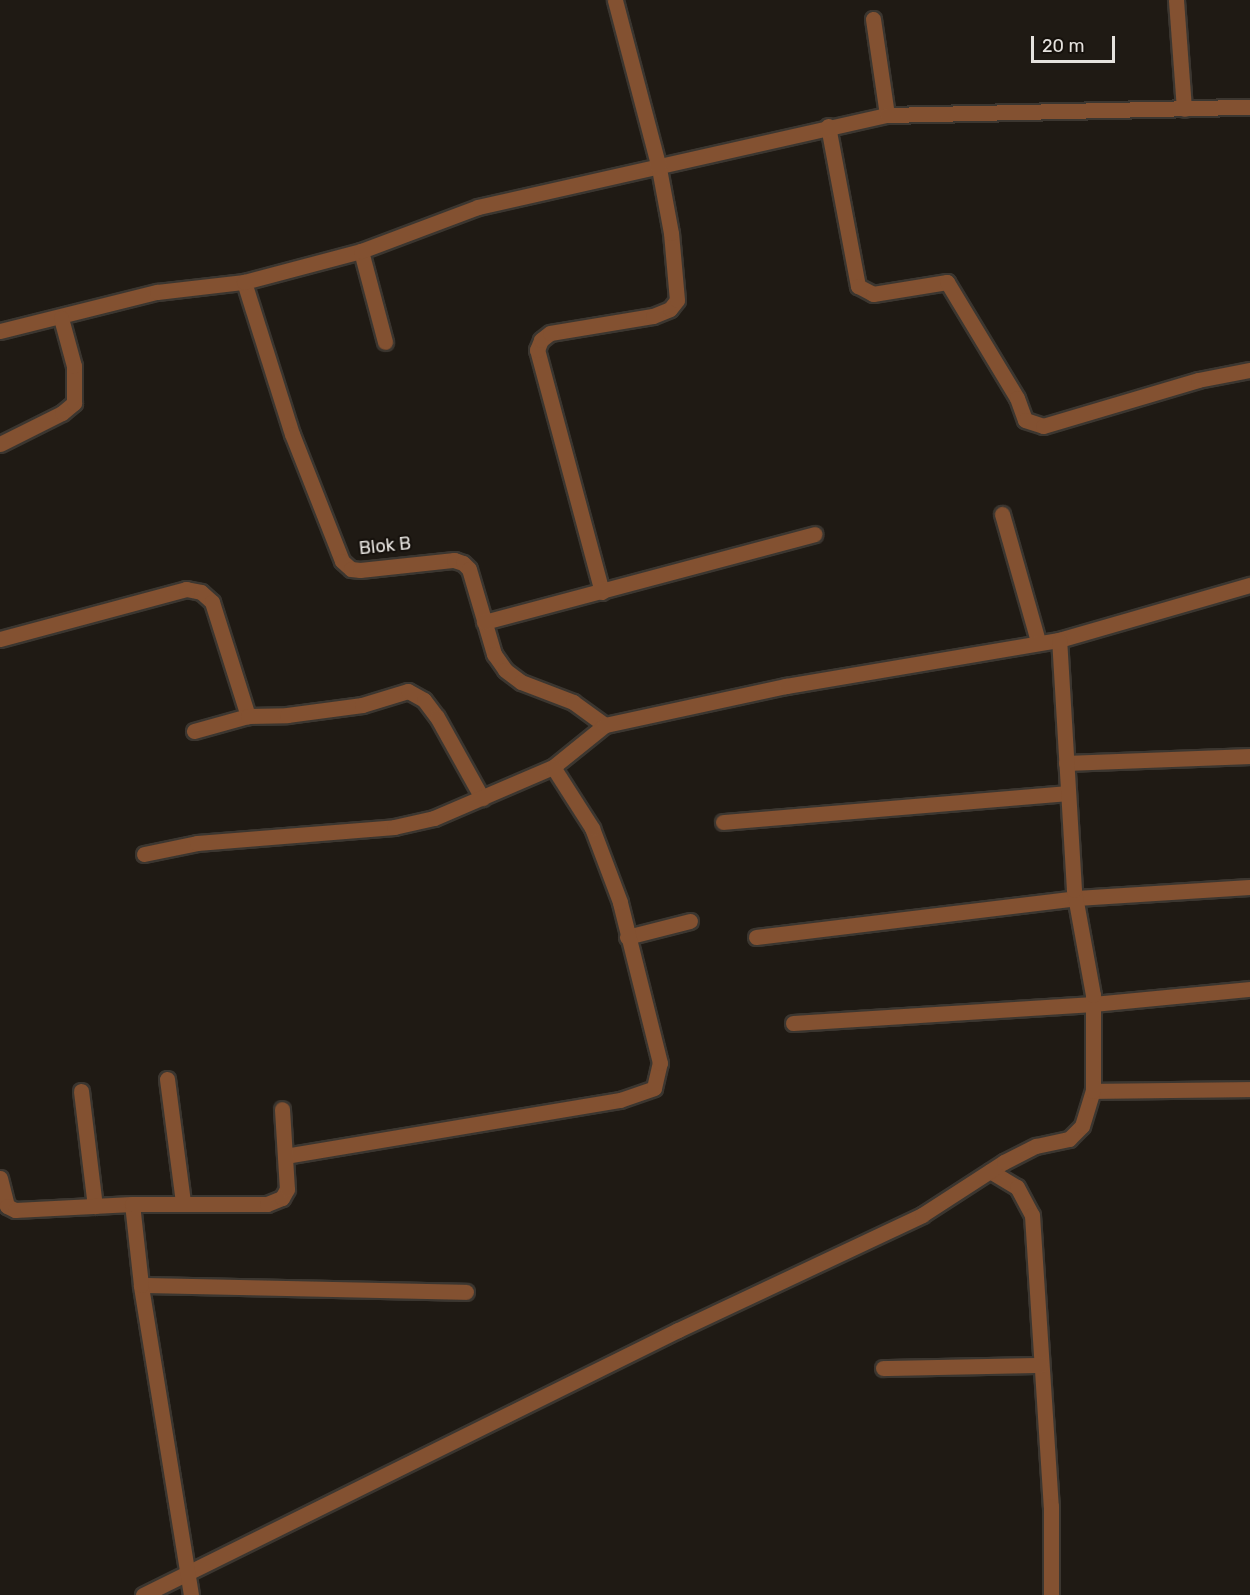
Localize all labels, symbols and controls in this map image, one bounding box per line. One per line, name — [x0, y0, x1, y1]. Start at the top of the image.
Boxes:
scale bar — [1034, 24, 1118, 62]
text: 20 m — [1042, 35, 1084, 57]
street label: Blok B — [358, 533, 412, 559]

